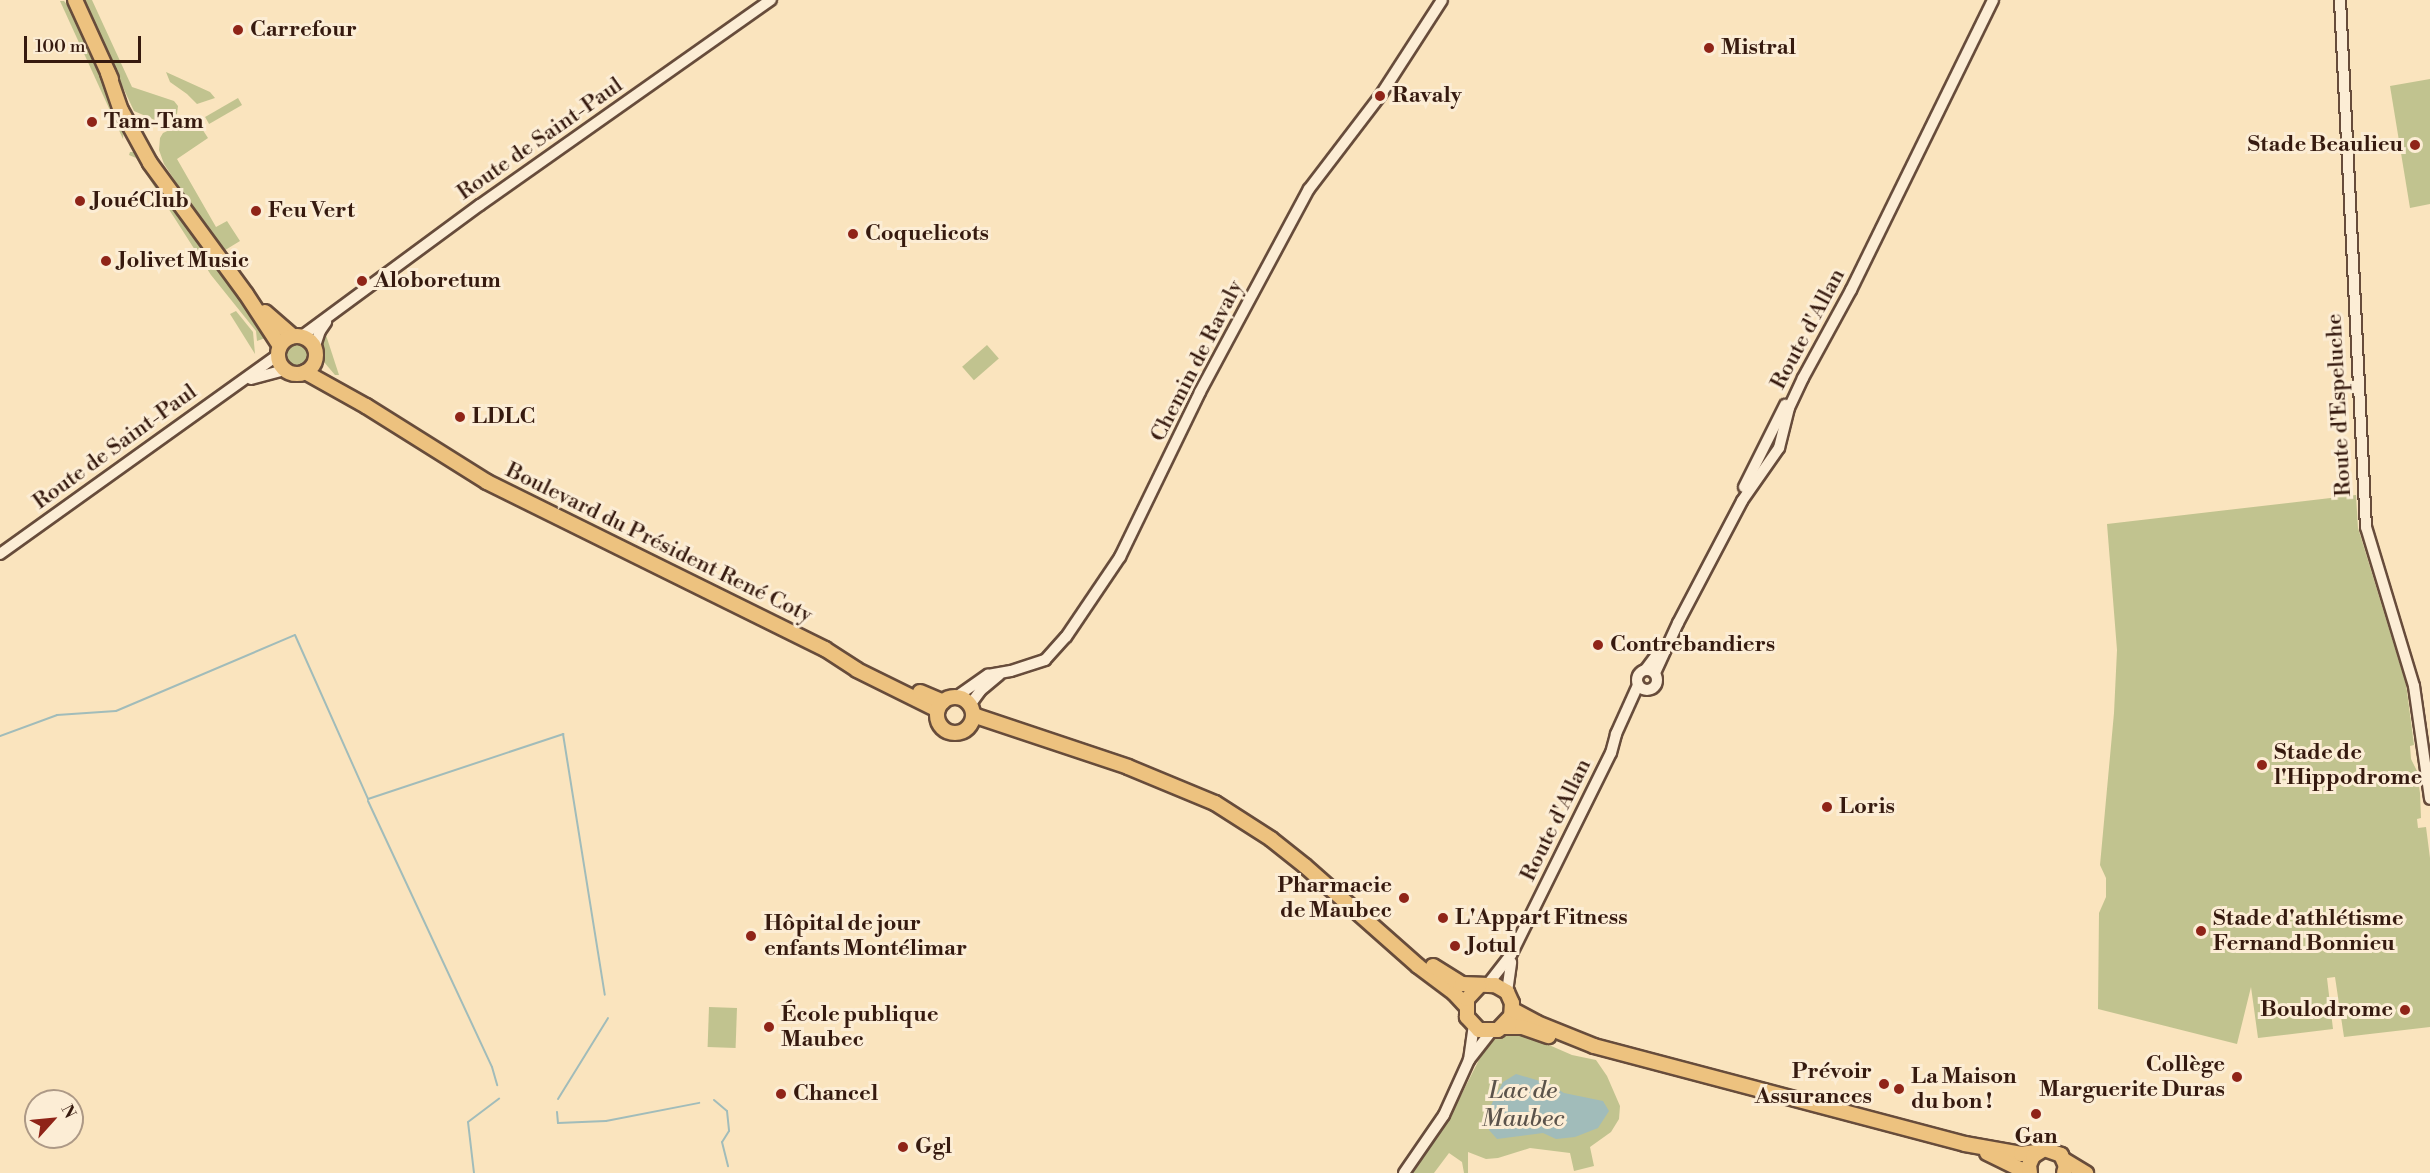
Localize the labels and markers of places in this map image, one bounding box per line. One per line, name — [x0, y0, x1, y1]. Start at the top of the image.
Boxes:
place label: Carrefour — [250, 17, 357, 43]
marker: Carrefour — [231, 23, 245, 37]
place label: Mistral — [1721, 35, 1796, 61]
marker: Mistral — [1702, 41, 1716, 55]
place label: Ravaly — [1392, 83, 1462, 109]
marker: Ravaly — [1373, 89, 1387, 103]
place label: Tam-Tam — [104, 109, 203, 135]
marker: Tam-Tam — [85, 115, 99, 129]
place label: Stade Beaulieu — [2247, 132, 2403, 158]
marker: Stade Beaulieu — [2408, 138, 2422, 152]
place label: JouéClub — [92, 188, 189, 214]
marker: JouéClub — [73, 194, 87, 208]
place label: Feu Vert — [268, 198, 355, 224]
marker: Feu Vert — [249, 204, 263, 218]
place label: Coquelicots — [865, 221, 989, 247]
marker: Coquelicots — [846, 227, 860, 241]
place label: Jolivet Music — [118, 248, 249, 274]
marker: Jolivet Music — [99, 254, 113, 268]
place label: Aloboretum — [374, 268, 501, 294]
marker: Aloboretum — [355, 274, 369, 288]
place label: LDLC — [472, 404, 535, 430]
marker: LDLC — [453, 410, 467, 424]
place label: Contrebandiers — [1610, 632, 1775, 658]
marker: Contrebandiers — [1591, 638, 1605, 652]
place label: Stade de l'Hippodrome — [2274, 739, 2422, 790]
marker: Stade de l'Hippodrome — [2255, 758, 2269, 772]
place label: Loris — [1839, 794, 1895, 820]
marker: Loris — [1820, 800, 1834, 814]
place label: Pharmacie de Maubec — [1277, 872, 1392, 924]
marker: Pharmacie de Maubec — [1397, 891, 1411, 905]
place label: L'Appart Fitness — [1455, 905, 1628, 931]
place label: Stade d'athlétisme Fernand Bonnieu — [2213, 905, 2404, 956]
place label: Hôpital de jour enfants Montélimar — [764, 910, 967, 962]
marker: L'Appart Fitness — [1436, 911, 1450, 925]
marker: Stade d'athlétisme Fernand Bonnieu — [2194, 924, 2208, 938]
marker: Hôpital de jour enfants Montélimar — [742, 927, 760, 945]
place label: Jotul — [1467, 933, 1517, 959]
marker: Jotul — [1448, 939, 1462, 953]
place label: Boulodrome — [2260, 997, 2393, 1023]
place label: École publique Maubec — [781, 1001, 939, 1052]
marker: Boulodrome — [2398, 1003, 2412, 1017]
marker: École publique Maubec — [762, 1020, 776, 1034]
place label: Collège Marguerite Duras — [2039, 1051, 2225, 1102]
place label: Prévoir Assurances — [1755, 1058, 1872, 1110]
place label: La Maison du bon ! — [1911, 1063, 2017, 1114]
marker: Collège Marguerite Duras — [2230, 1070, 2244, 1084]
marker: Prévoir Assurances — [1877, 1077, 1891, 1091]
place label: Chancel — [793, 1081, 878, 1107]
marker: La Maison du bon ! — [1892, 1082, 1906, 1096]
marker: Chancel — [774, 1087, 788, 1101]
marker: Gan — [2029, 1107, 2043, 1121]
place label: Gan — [2015, 1124, 2057, 1150]
place label: Ggl — [915, 1134, 952, 1160]
marker: Ggl — [896, 1140, 910, 1154]

